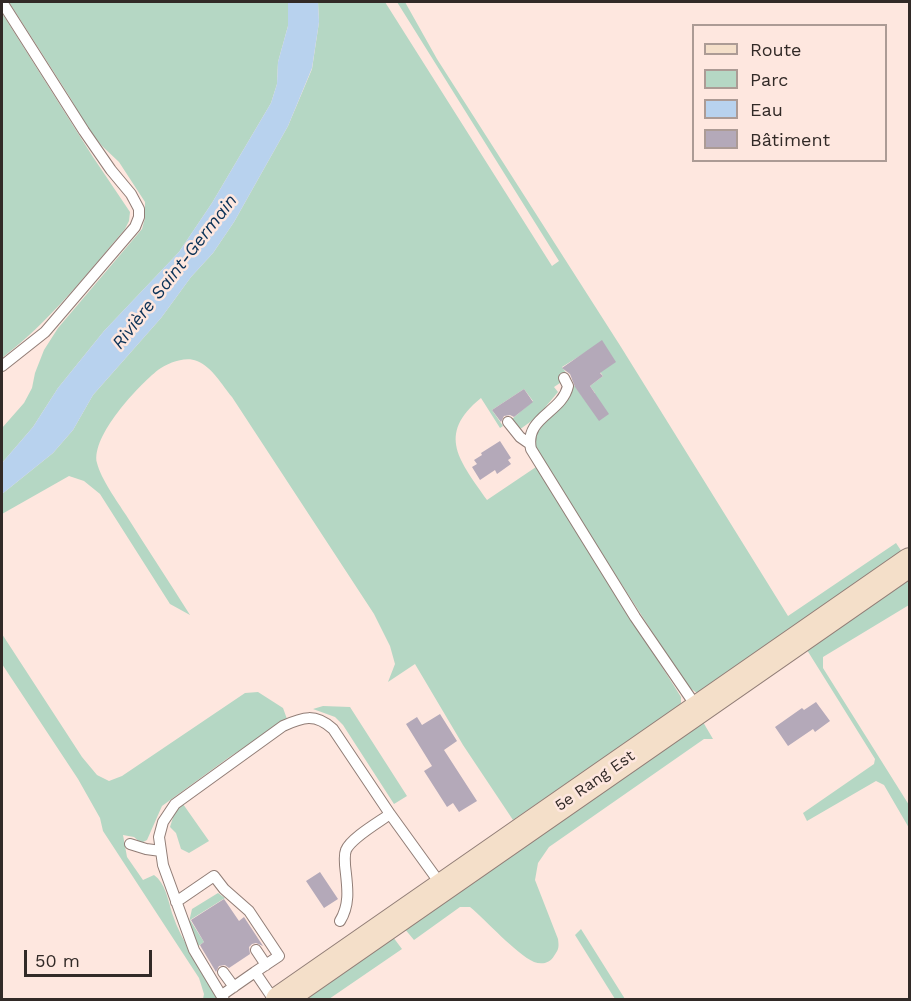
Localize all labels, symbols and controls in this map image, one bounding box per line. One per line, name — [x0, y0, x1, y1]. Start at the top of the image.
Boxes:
legend — [692, 24, 887, 162]
text: Route — [750, 39, 802, 60]
text: Parc — [750, 69, 788, 90]
text: Eau — [750, 99, 783, 120]
text: Bâtiment — [750, 129, 830, 150]
water label: Rivière Saint-Germain — [108, 190, 242, 354]
street label: 5e Rang Est — [551, 746, 639, 816]
scale bar — [27, 938, 154, 976]
text: 50 m — [35, 950, 80, 971]

